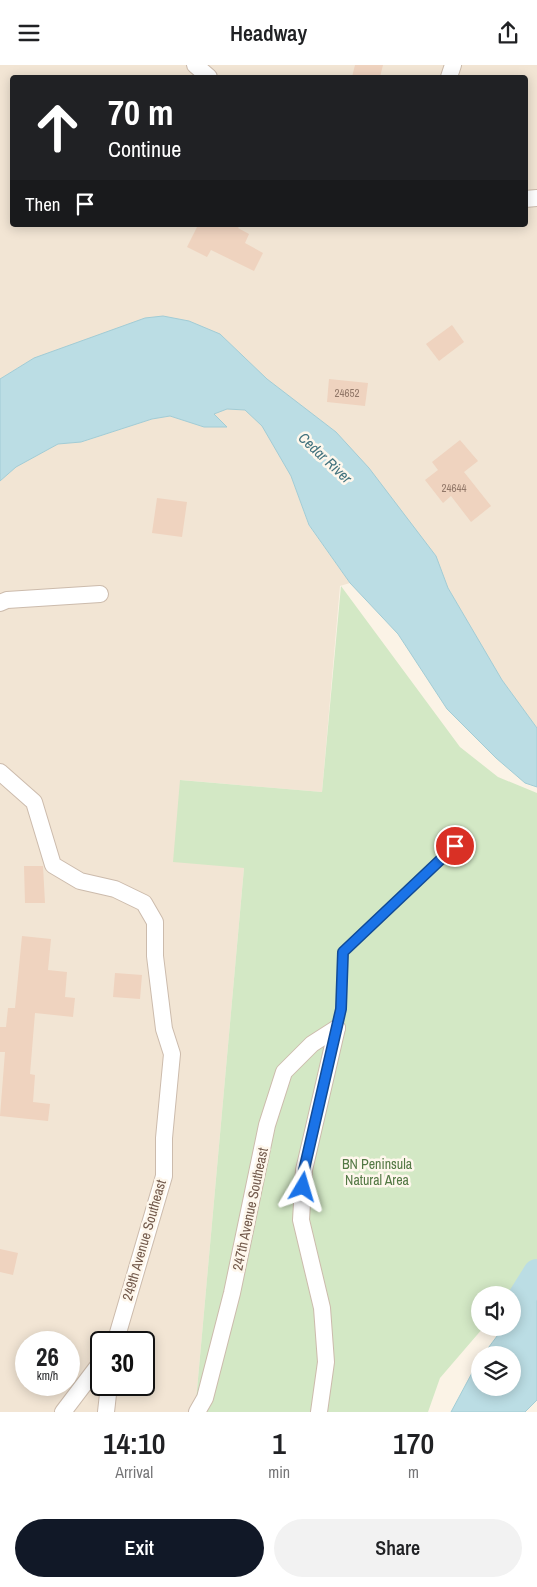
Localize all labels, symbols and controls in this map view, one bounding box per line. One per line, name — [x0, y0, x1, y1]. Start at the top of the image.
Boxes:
text: Headway — [230, 18, 307, 48]
icon: menu — [15, 19, 43, 47]
icon: share — [494, 19, 522, 47]
text: 70 m — [108, 89, 173, 136]
icon: ahead — [25, 95, 90, 160]
text: Continue — [108, 134, 181, 164]
icon: arrive — [71, 190, 99, 218]
text: Then — [25, 191, 61, 217]
house number: 24652 — [334, 386, 360, 400]
water label: Cedar River — [294, 427, 357, 489]
house number: 24644 — [441, 481, 467, 495]
pin — [434, 825, 476, 867]
icon: arrive — [441, 832, 469, 860]
street label: 247th Avenue Southeast — [228, 1146, 272, 1272]
park label: BN Peninsula Natural Area — [342, 1155, 413, 1189]
position arrow — [276, 1160, 328, 1212]
street label: 249th Avenue Southeast — [118, 1177, 170, 1303]
map controls — [471, 1286, 521, 1396]
button: sound — [471, 1286, 521, 1336]
speed limit sign: 30 — [90, 1331, 155, 1396]
text: 26 — [36, 1340, 59, 1374]
button: layers — [471, 1346, 521, 1396]
text: km/h — [37, 1368, 58, 1384]
text: 14:10 — [103, 1423, 165, 1463]
text: 1 — [272, 1423, 286, 1463]
text: 170 — [393, 1423, 434, 1463]
text: Arrival — [115, 1461, 153, 1483]
text: min — [268, 1461, 290, 1483]
text: m — [408, 1461, 419, 1483]
button: Exit — [15, 1519, 264, 1577]
button: Share — [274, 1519, 522, 1577]

